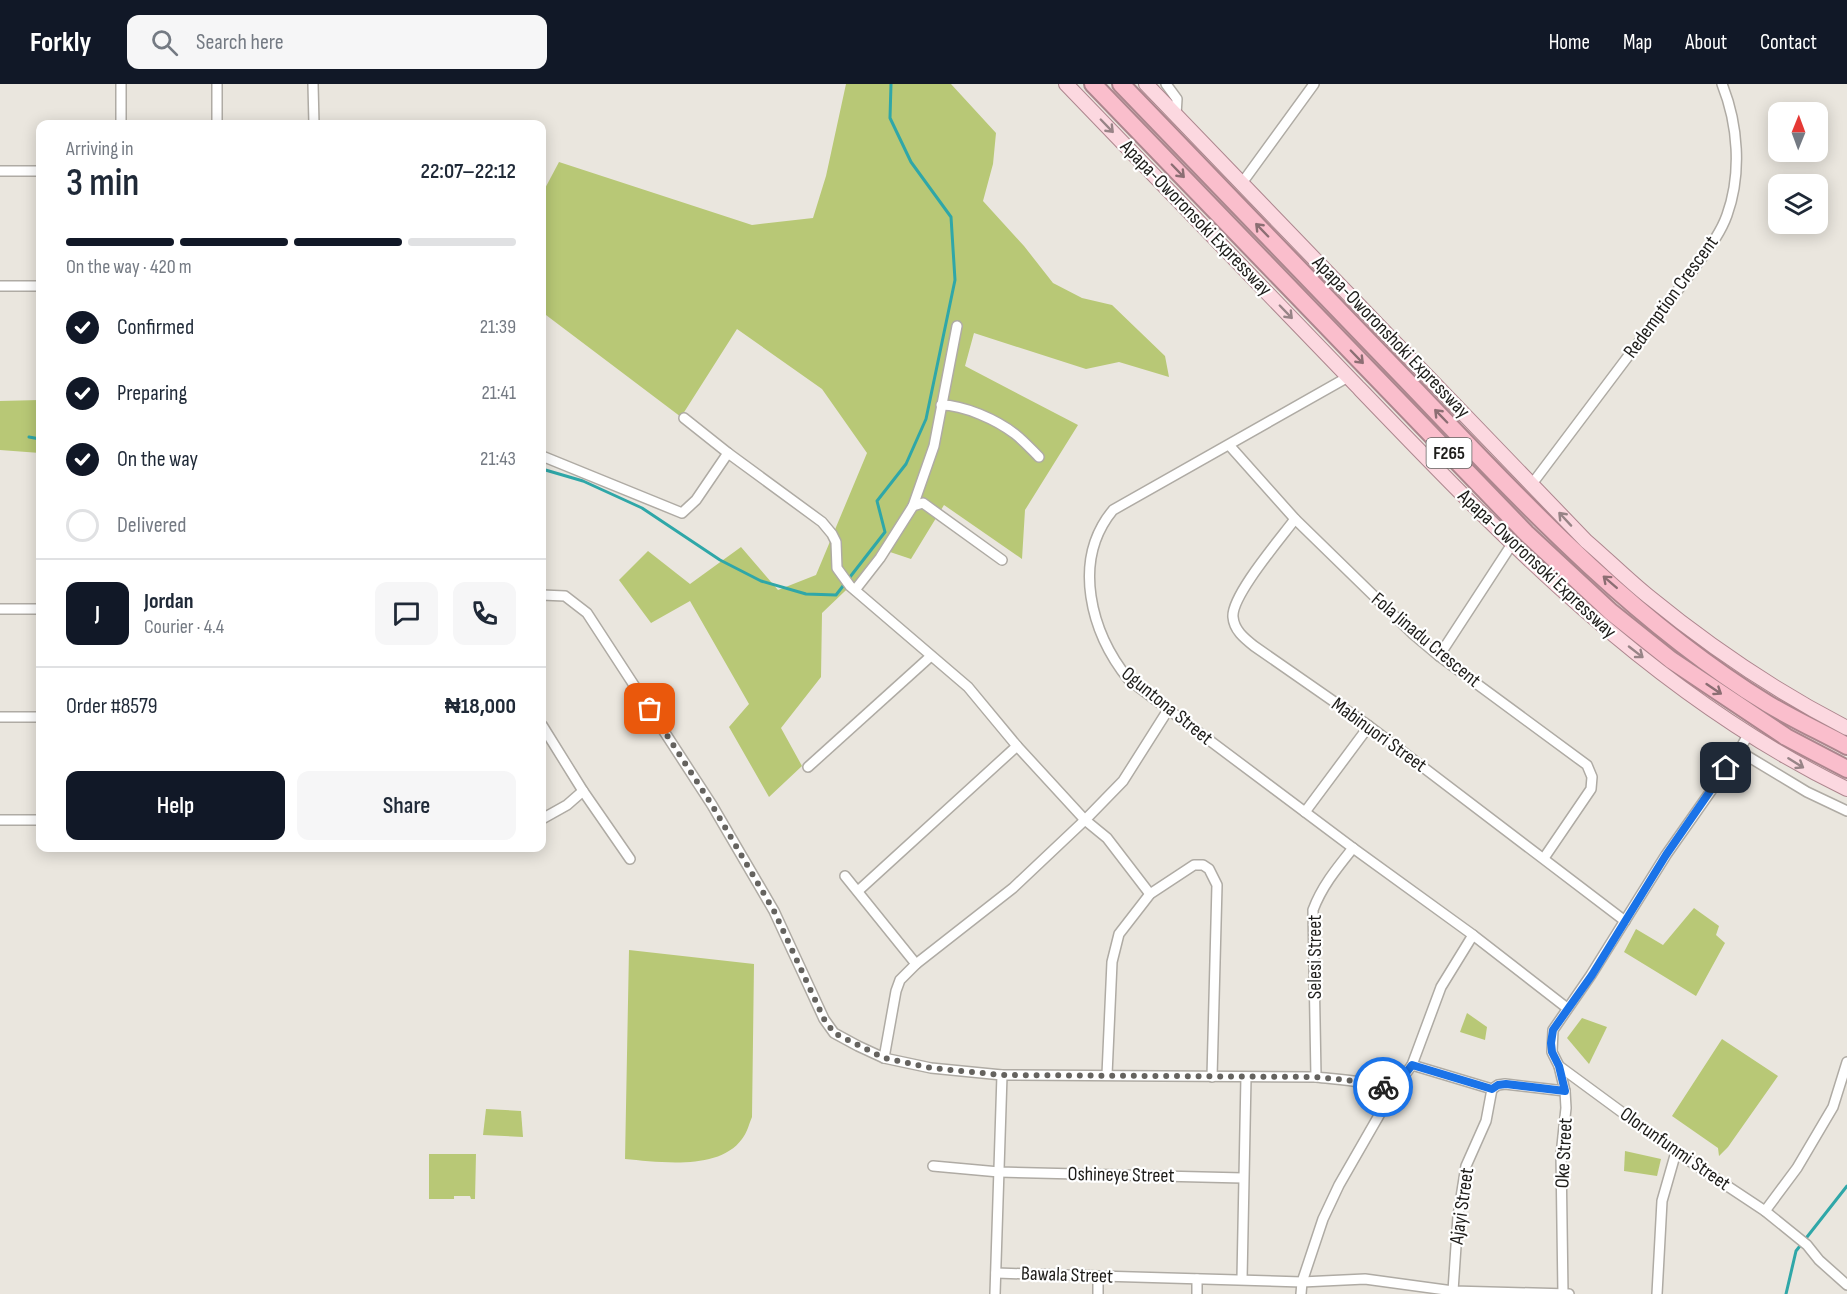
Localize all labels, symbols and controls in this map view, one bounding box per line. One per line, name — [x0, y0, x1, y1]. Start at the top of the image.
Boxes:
search box — [127, 15, 547, 69]
text: Forkly — [30, 26, 91, 59]
icon: search — [148, 26, 181, 59]
text: Search here — [196, 29, 284, 56]
text: Home — [1549, 30, 1590, 55]
text: Map — [1623, 30, 1652, 55]
text: About — [1685, 30, 1727, 55]
text: Contact — [1760, 30, 1817, 55]
north arrow — [1768, 102, 1828, 162]
map controls — [1768, 102, 1828, 234]
one-way arrow — [1099, 119, 1114, 134]
street label: Apapa-Oworonsoki Expressway — [1115, 134, 1277, 301]
text: Arriving in — [66, 137, 134, 161]
text: 22:07–22:12 — [421, 158, 516, 185]
text: 3 min — [66, 160, 139, 207]
one-way arrow — [1170, 164, 1185, 179]
button: layers — [1768, 174, 1828, 234]
one-way arrow — [1254, 223, 1269, 238]
street label: Redemption Crescent — [1619, 231, 1723, 363]
street label: Apapa-Oworonshoki Expressway — [1307, 250, 1475, 423]
text: On the way · 420 m — [66, 255, 192, 279]
one-way arrow — [1278, 305, 1293, 320]
icon: check — [66, 311, 99, 344]
text: Confirmed — [117, 314, 194, 341]
text: 21:39 — [480, 315, 516, 339]
one-way arrow — [1349, 350, 1364, 365]
icon: check — [66, 377, 99, 410]
text: Preparing — [117, 380, 187, 407]
text: 21:41 — [482, 381, 516, 405]
one-way arrow — [1434, 409, 1448, 424]
road number: F265 — [1426, 438, 1472, 468]
icon: check — [66, 443, 99, 476]
text: On the way — [117, 446, 198, 473]
text: 21:43 — [480, 447, 516, 471]
street label: Apapa-Oworonsoki Expressway — [1452, 484, 1621, 644]
text: Delivered — [117, 512, 186, 539]
one-way arrow — [1558, 512, 1572, 527]
one-way arrow — [1602, 575, 1617, 589]
button: chat — [375, 582, 438, 645]
button: phone — [453, 582, 516, 645]
street label: Fola Jinadu Crescent — [1367, 587, 1485, 693]
text: Jordan — [144, 588, 193, 615]
text: J — [95, 600, 100, 627]
text: Courier · 4.4 — [144, 615, 224, 639]
one-way arrow — [1628, 646, 1644, 659]
street label: Oguntona Street — [1116, 662, 1218, 750]
pin — [624, 683, 675, 734]
one-way arrow — [1706, 683, 1722, 695]
icon: bag — [633, 692, 666, 725]
street label: Mabinuori Street — [1327, 692, 1431, 778]
text: Order #8579 — [66, 693, 158, 720]
text: ₦18,000 — [445, 693, 516, 720]
pin — [1700, 742, 1751, 793]
icon: home — [1709, 751, 1742, 784]
one-way arrow — [1788, 756, 1805, 769]
button: Help — [66, 771, 285, 840]
button: Share — [297, 771, 516, 840]
street label: Selesi Street — [1303, 915, 1327, 999]
courier — [1353, 1057, 1413, 1117]
icon: bike — [1367, 1071, 1400, 1104]
street label: Olorunfunmi Street — [1615, 1102, 1735, 1196]
street label: Oke Street — [1550, 1117, 1578, 1189]
street label: Oshineye Street — [1067, 1162, 1175, 1188]
street label: Ajayi Street — [1445, 1166, 1479, 1247]
street label: Bawala Street — [1021, 1261, 1113, 1289]

